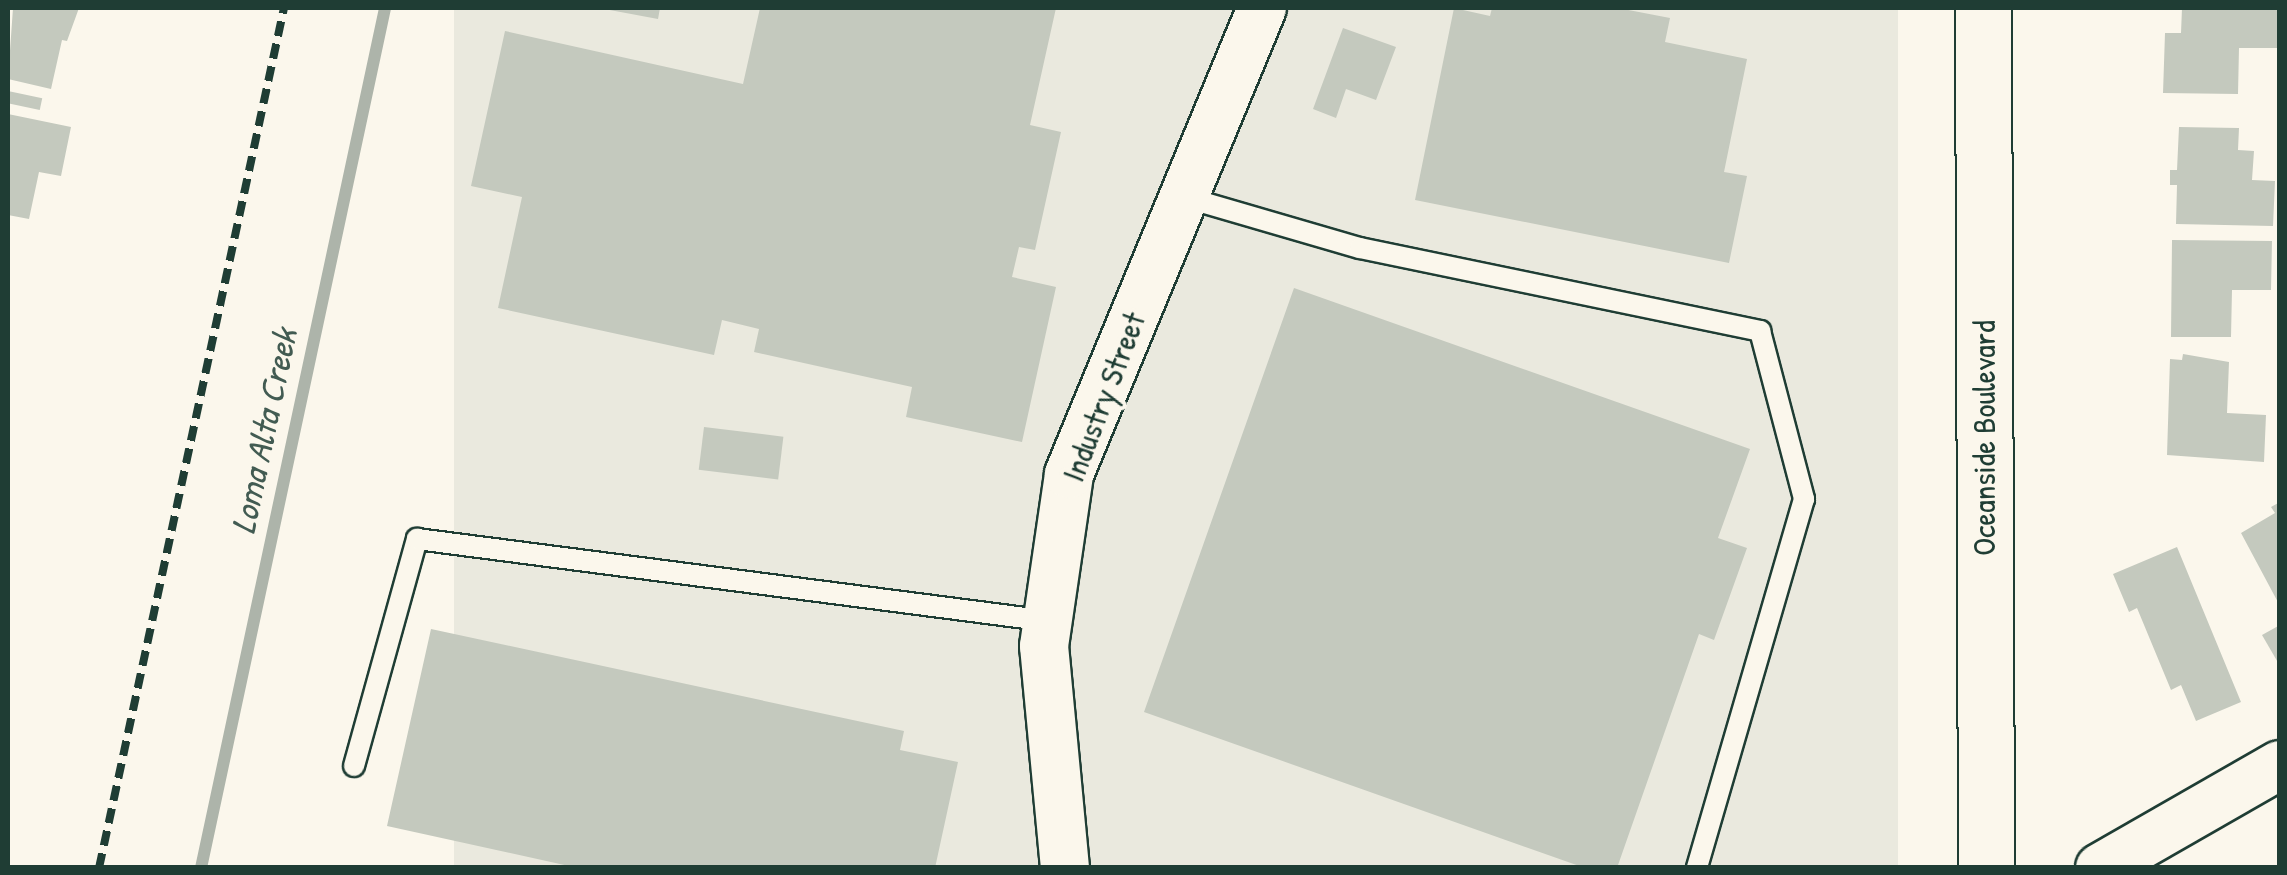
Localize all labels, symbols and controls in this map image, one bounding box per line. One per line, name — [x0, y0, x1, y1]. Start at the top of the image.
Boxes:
street label: Industry Street — [1054, 307, 1154, 487]
street label: Oceanside Boulevard — [1965, 320, 2003, 556]
water label: Loma Alta Creek — [222, 325, 306, 537]

